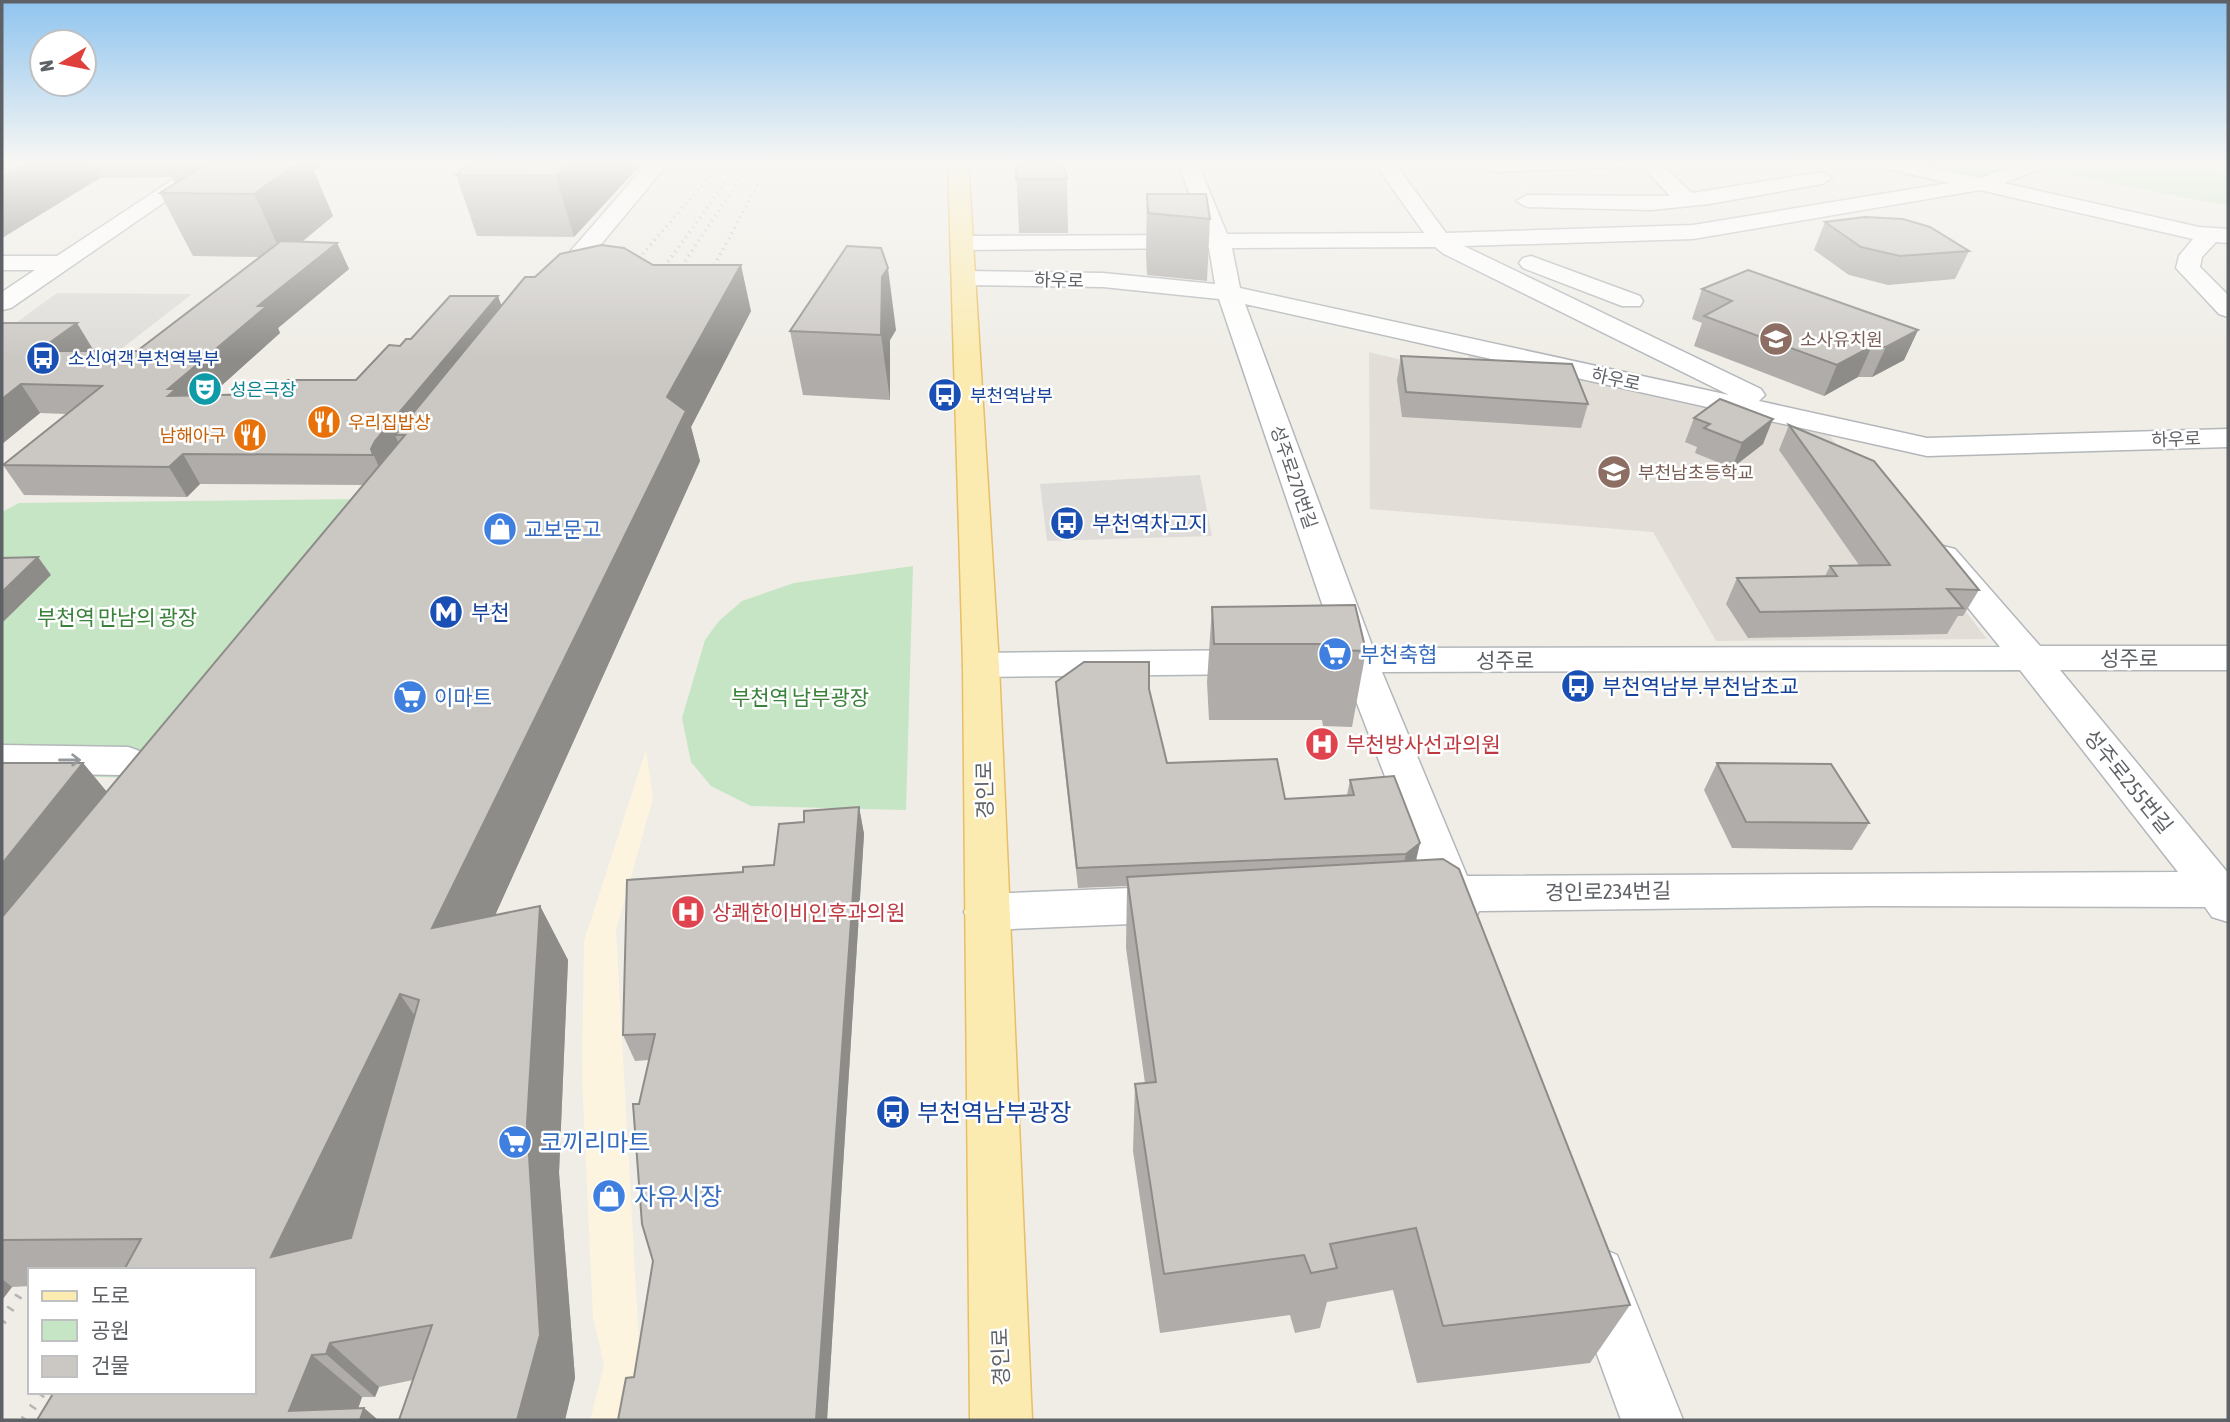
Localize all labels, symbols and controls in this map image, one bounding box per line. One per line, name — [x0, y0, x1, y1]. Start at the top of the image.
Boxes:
north arrow — [28, 28, 98, 98]
text: N — [34, 59, 58, 73]
street label: 하우로 — [1034, 269, 1084, 291]
school or university icon: 소사유치원 — [1757, 320, 1795, 358]
place label: 소사유치원 — [1800, 329, 1883, 350]
bus stop icon: 소신여객 부천역북부 — [24, 339, 62, 377]
place label: 소신여객 부천역북부 — [68, 348, 220, 369]
street label: 하우로 — [1590, 364, 1642, 394]
theatre icon: 성은극장 — [186, 370, 224, 408]
bus stop icon: 부천역남부 — [926, 376, 964, 414]
place label: 성은극장 — [230, 379, 296, 400]
place label: 부천역남부 — [970, 385, 1053, 406]
restaurant icon: 우리집밥상 — [305, 403, 343, 441]
place label: 우리집밥상 — [348, 412, 431, 433]
restaurant icon: 남해아구 — [231, 416, 269, 454]
street label: 성주로270번길 — [1266, 422, 1322, 532]
place label: 남해아구 — [160, 425, 226, 446]
street label: 하우로 — [2151, 428, 2201, 450]
school or university icon: 부천남초등학교 — [1595, 453, 1633, 491]
place label: 부천남초등학교 — [1638, 462, 1754, 483]
bus stop icon: 부천역차고지 — [1048, 504, 1086, 542]
shop icon: 교보문고 — [481, 510, 519, 548]
place label: 부천역차고지 — [1092, 511, 1208, 535]
place label: 교보문고 — [524, 517, 601, 541]
metro station icon: 부천 — [427, 593, 465, 631]
place label: 부천 — [471, 600, 510, 624]
park label: 부천역 만남의 광장 — [37, 605, 197, 629]
supermarket icon: 부천축협 — [1316, 635, 1354, 673]
place label: 부천축협 — [1360, 642, 1437, 666]
street label: 성주로 — [2100, 646, 2158, 670]
street label: 성주로 — [1476, 648, 1534, 672]
bus stop icon: 부천역남부.부천남초교 — [1559, 667, 1597, 705]
place label: 부천역남부.부천남초교 — [1602, 674, 1799, 698]
supermarket icon: 이마트 — [391, 678, 429, 716]
place label: 이마트 — [434, 685, 492, 709]
park label: 부천역 남부광장 — [731, 685, 869, 709]
street label: 성주로255번길 — [2080, 724, 2178, 838]
hospital icon: 부천방사선과의원 — [1303, 725, 1341, 763]
place label: 부천방사선과의원 — [1346, 732, 1501, 756]
one-way arrow — [58, 753, 81, 767]
street label: 경인로 — [971, 761, 997, 819]
street label: 경인로234번길 — [1545, 878, 1671, 904]
hospital icon: 상쾌한이비인후과의원 — [669, 893, 707, 931]
place label: 상쾌한이비인후과의원 — [712, 900, 905, 924]
bus stop icon: 부천역남부광장 — [874, 1093, 912, 1131]
place label: 부천역남부광장 — [917, 1099, 1072, 1126]
supermarket icon: 코끼리마트 — [496, 1123, 534, 1161]
place label: 코끼리마트 — [540, 1129, 650, 1156]
shop icon: 자유시장 — [590, 1177, 628, 1215]
place label: 자유시장 — [634, 1183, 722, 1210]
legend — [28, 1268, 256, 1394]
text: 도로 — [91, 1283, 130, 1307]
text: 공원 — [91, 1318, 130, 1342]
street label: 경인로 — [987, 1328, 1013, 1386]
text: 건물 — [91, 1353, 130, 1377]

